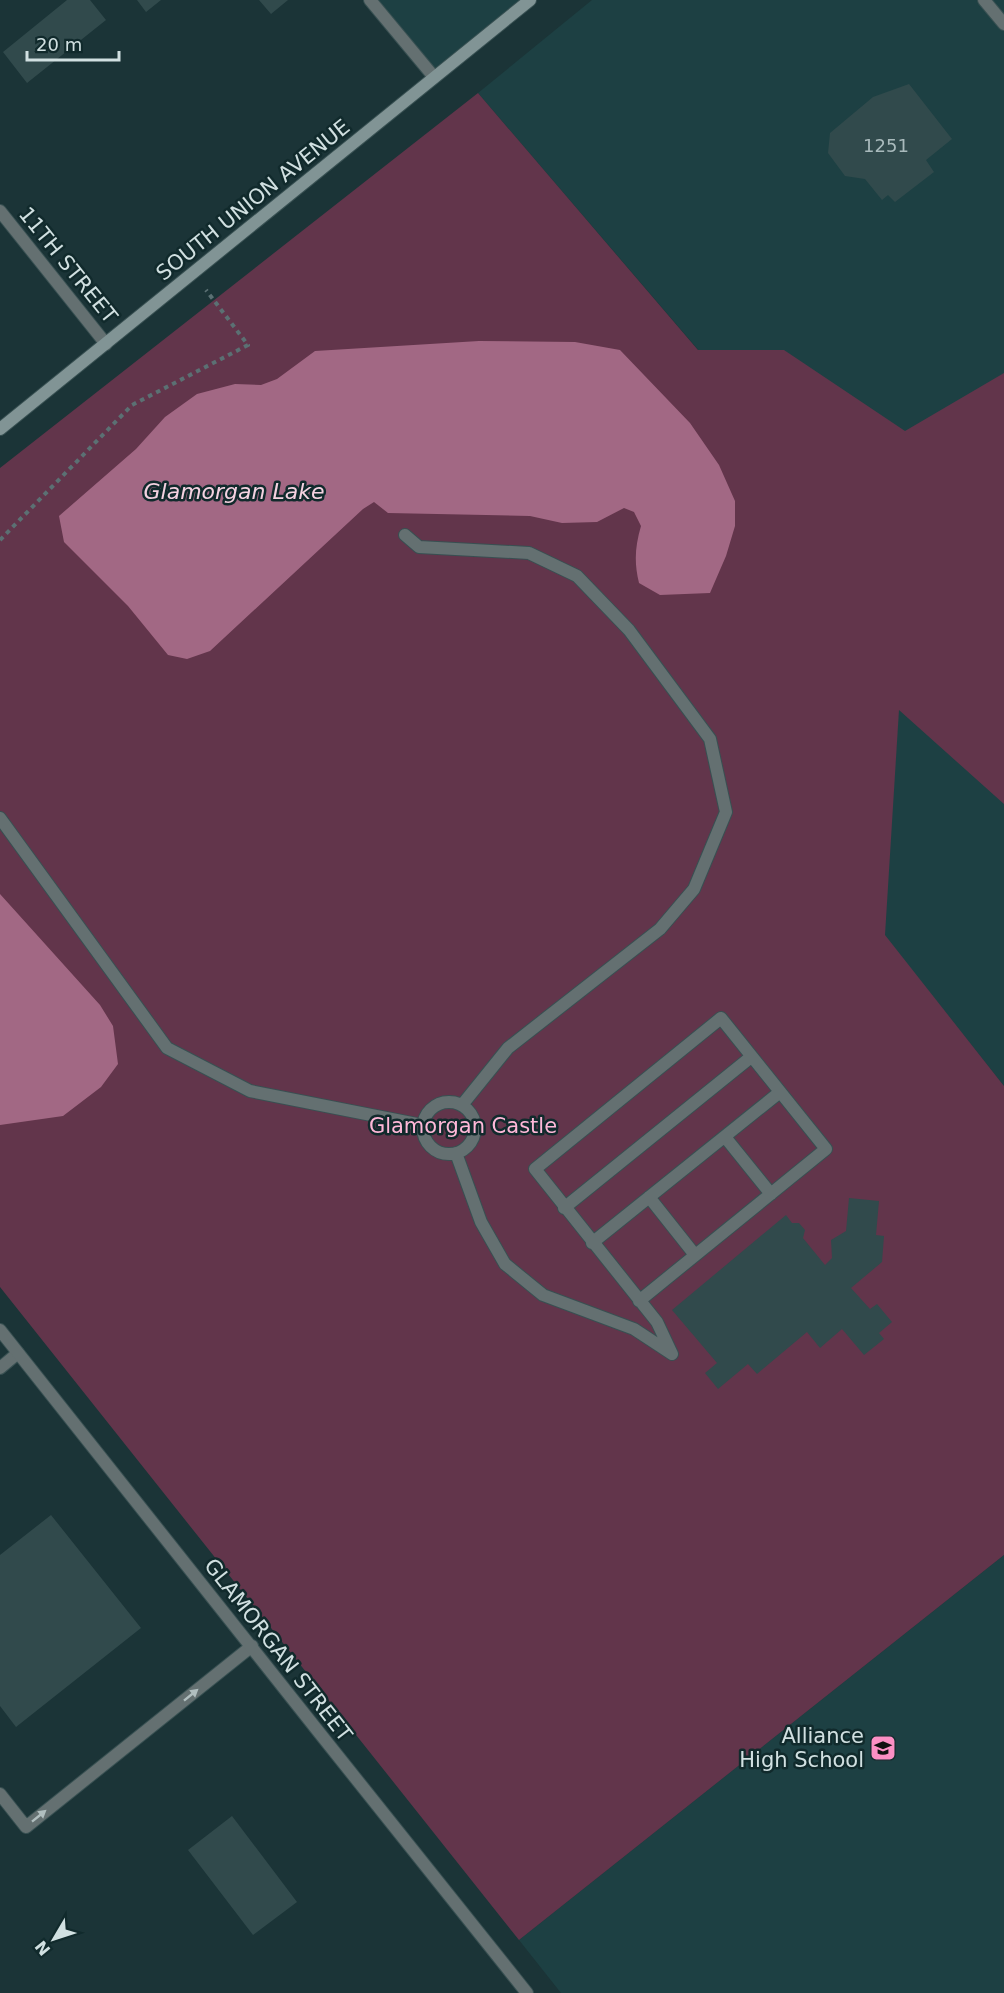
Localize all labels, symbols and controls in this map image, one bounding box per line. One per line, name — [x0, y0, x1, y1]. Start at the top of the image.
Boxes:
scale bar — [27, 24, 118, 62]
text: 20 m — [36, 34, 82, 55]
street label: SOUTH UNION AVENUE — [152, 115, 354, 285]
house number: 1251 — [863, 135, 909, 156]
street label: 11TH STREET — [14, 202, 122, 328]
water label: Glamorgan Lake — [144, 479, 324, 504]
park label: Glamorgan Castle — [369, 1114, 557, 1138]
street label: GLAMORGAN STREET — [199, 1554, 357, 1746]
one-way arrow — [183, 1688, 199, 1701]
place label: Alliance High School — [739, 1724, 864, 1772]
school or university icon: Alliance High School — [868, 1733, 898, 1763]
one-way arrow — [31, 1810, 47, 1823]
north arrow — [24, 1909, 84, 1969]
text: N — [31, 1937, 54, 1959]

